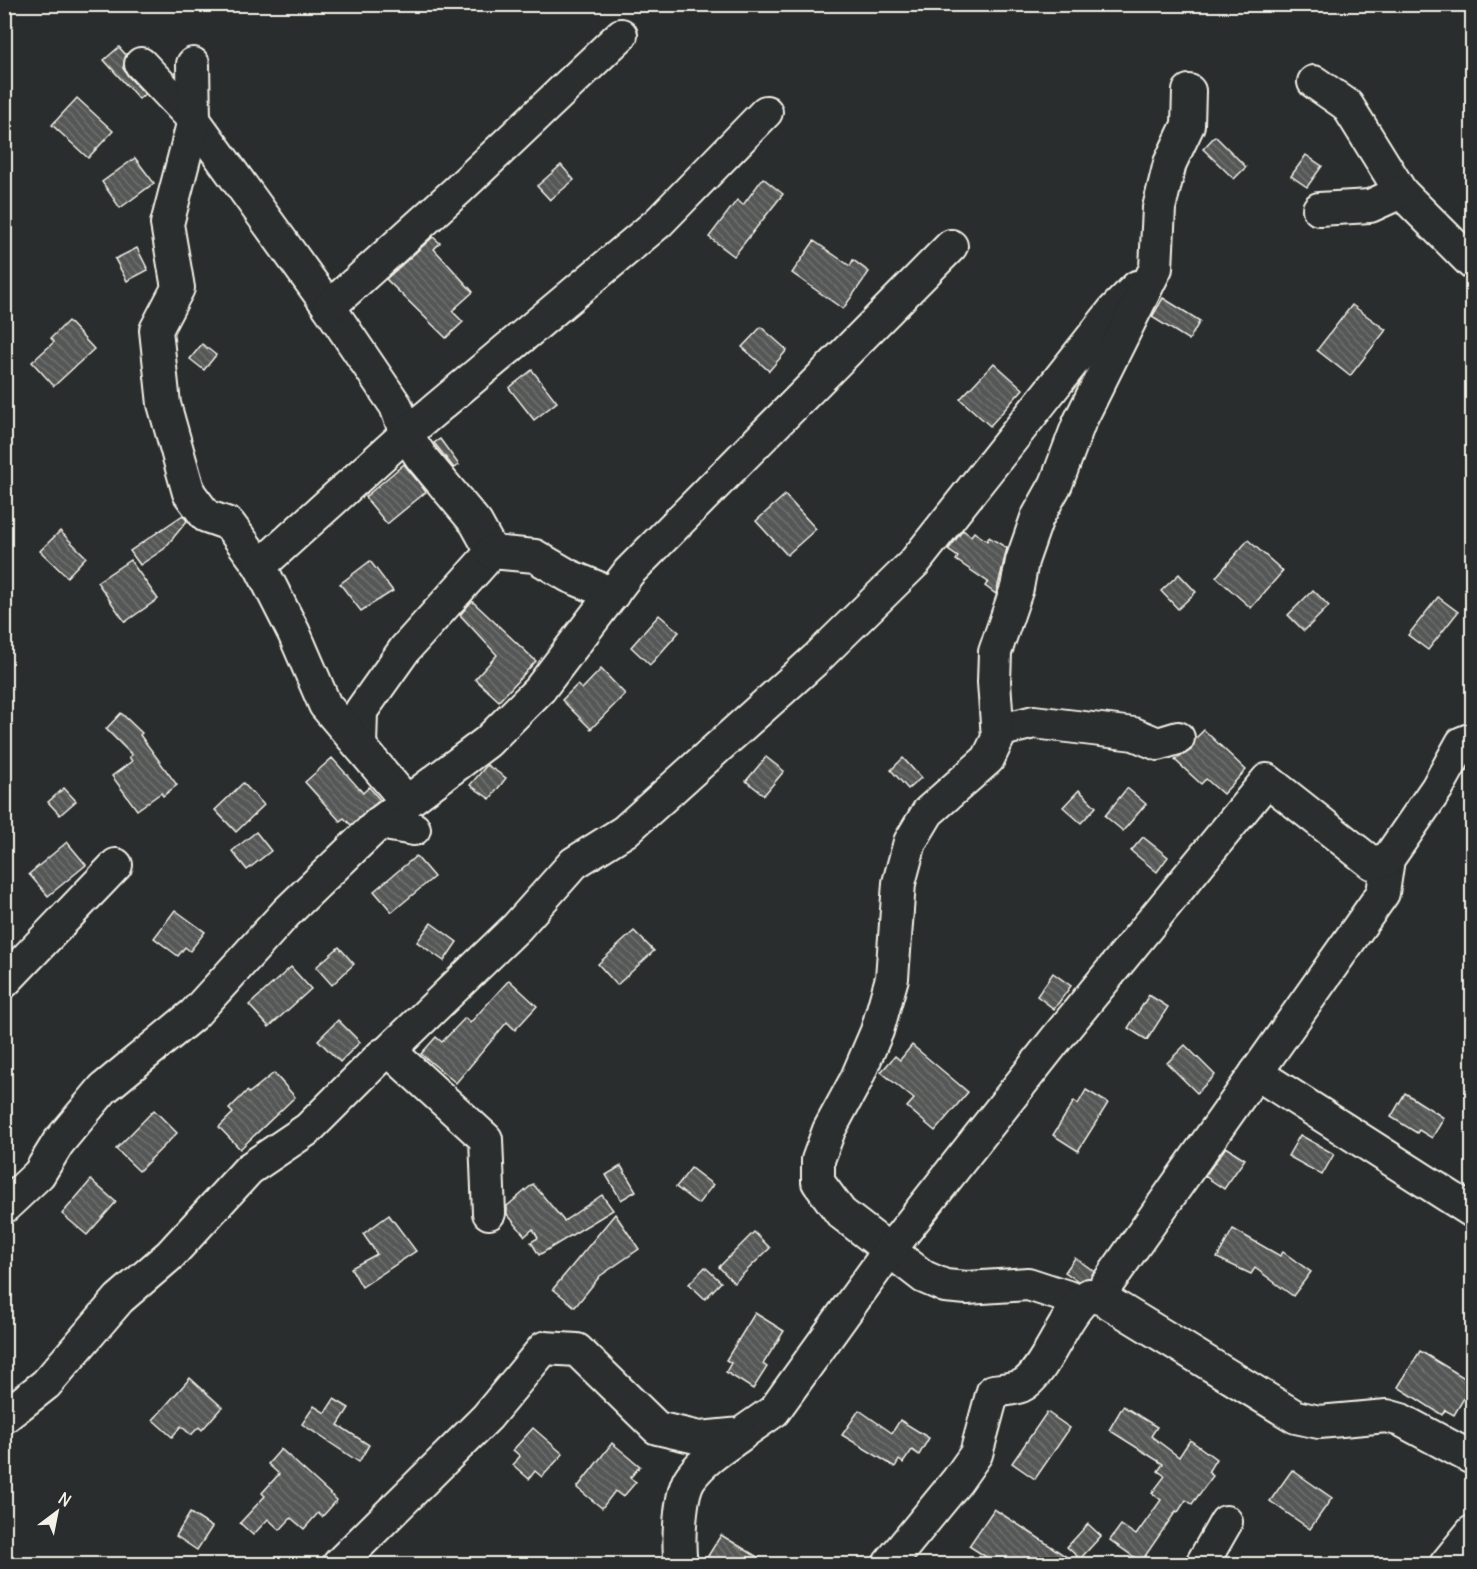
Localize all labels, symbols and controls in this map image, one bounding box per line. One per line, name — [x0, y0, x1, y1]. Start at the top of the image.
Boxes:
north arrow — [27, 1482, 87, 1542]
text: N — [55, 1488, 75, 1511]

